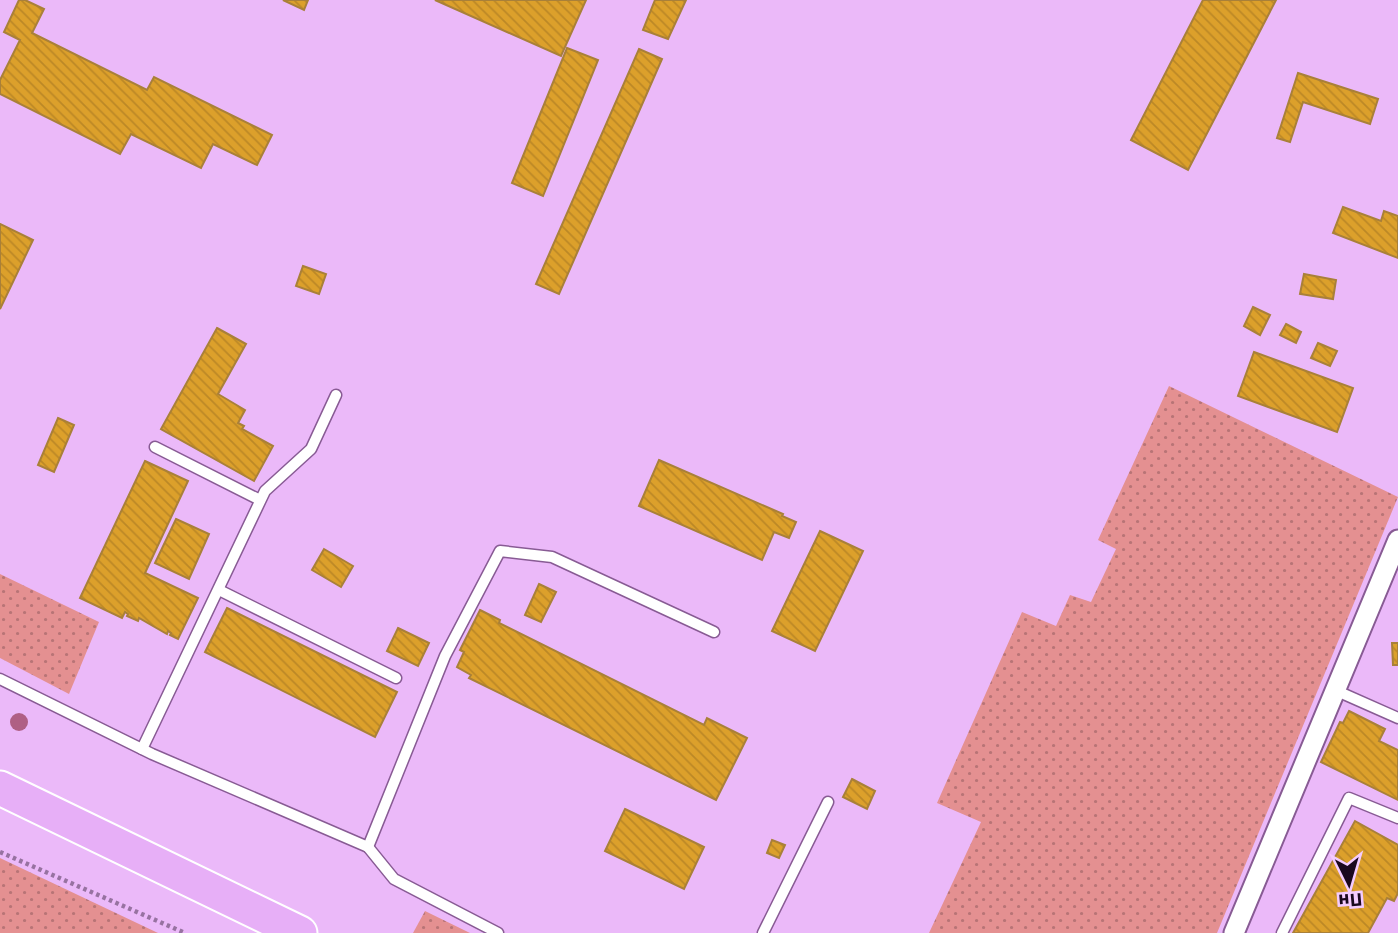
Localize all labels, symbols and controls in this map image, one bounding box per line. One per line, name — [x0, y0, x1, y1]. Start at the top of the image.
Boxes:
north arrow — [1314, 849, 1384, 919]
text: Пн — [1337, 885, 1363, 914]

